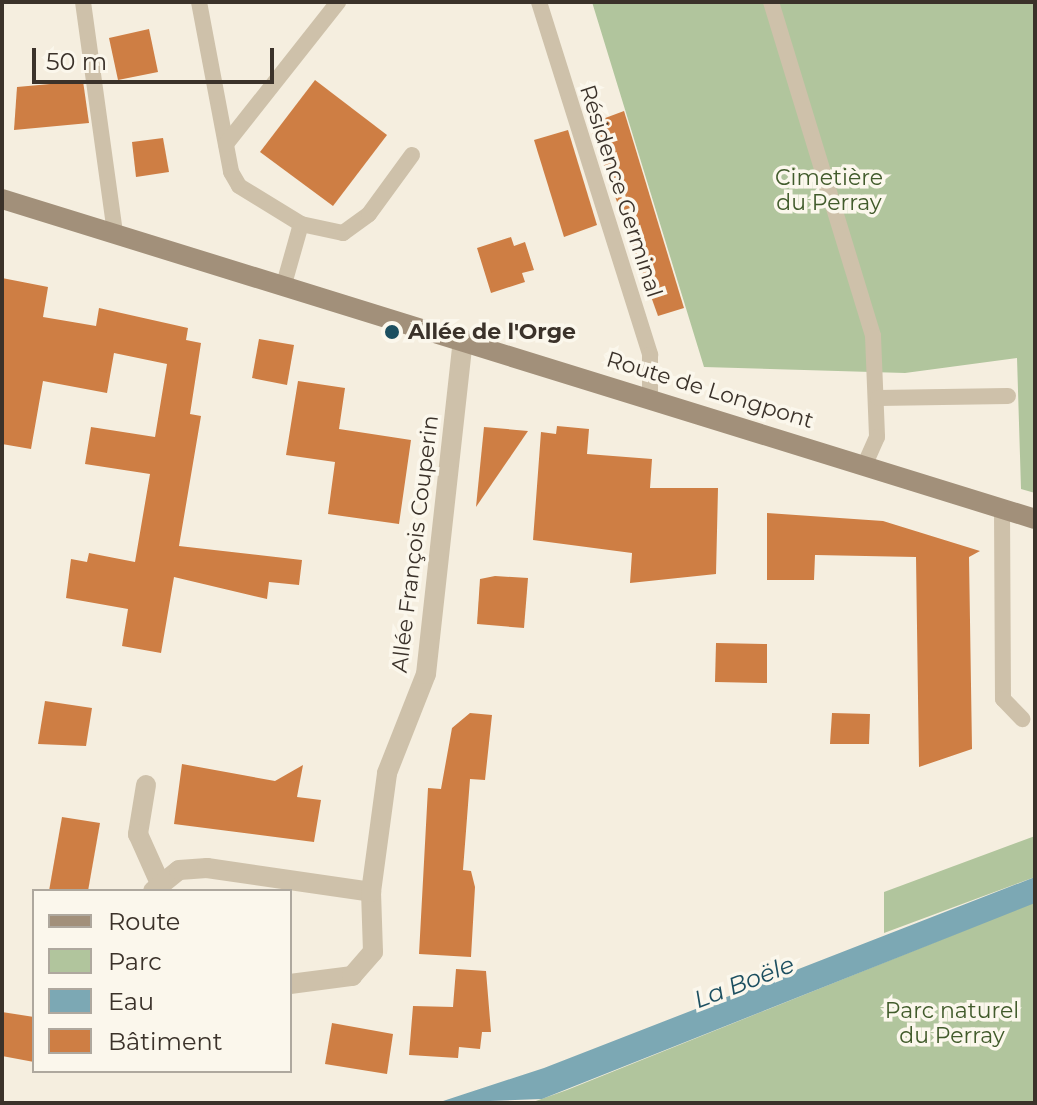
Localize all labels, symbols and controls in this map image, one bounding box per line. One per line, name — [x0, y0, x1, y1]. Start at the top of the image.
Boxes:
scale bar — [36, 32, 278, 82]
text: 50 m — [46, 47, 107, 76]
street label: Résidence Germinal — [574, 81, 668, 301]
park label: Cimetière du Perray — [775, 164, 883, 216]
place label: Allée de l'Orge — [408, 319, 576, 345]
marker: Allée de l'Orge — [383, 323, 401, 341]
street label: Route de Longpont — [603, 346, 817, 434]
street label: Allée François Couperin — [386, 414, 444, 674]
legend — [32, 889, 292, 1073]
text: Route — [108, 907, 180, 936]
text: Parc — [108, 947, 162, 976]
water label: La Boële — [690, 950, 798, 1014]
text: Eau — [108, 987, 154, 1016]
park label: Parc naturel du Perray — [885, 997, 1019, 1048]
text: Bâtiment — [108, 1027, 222, 1056]

